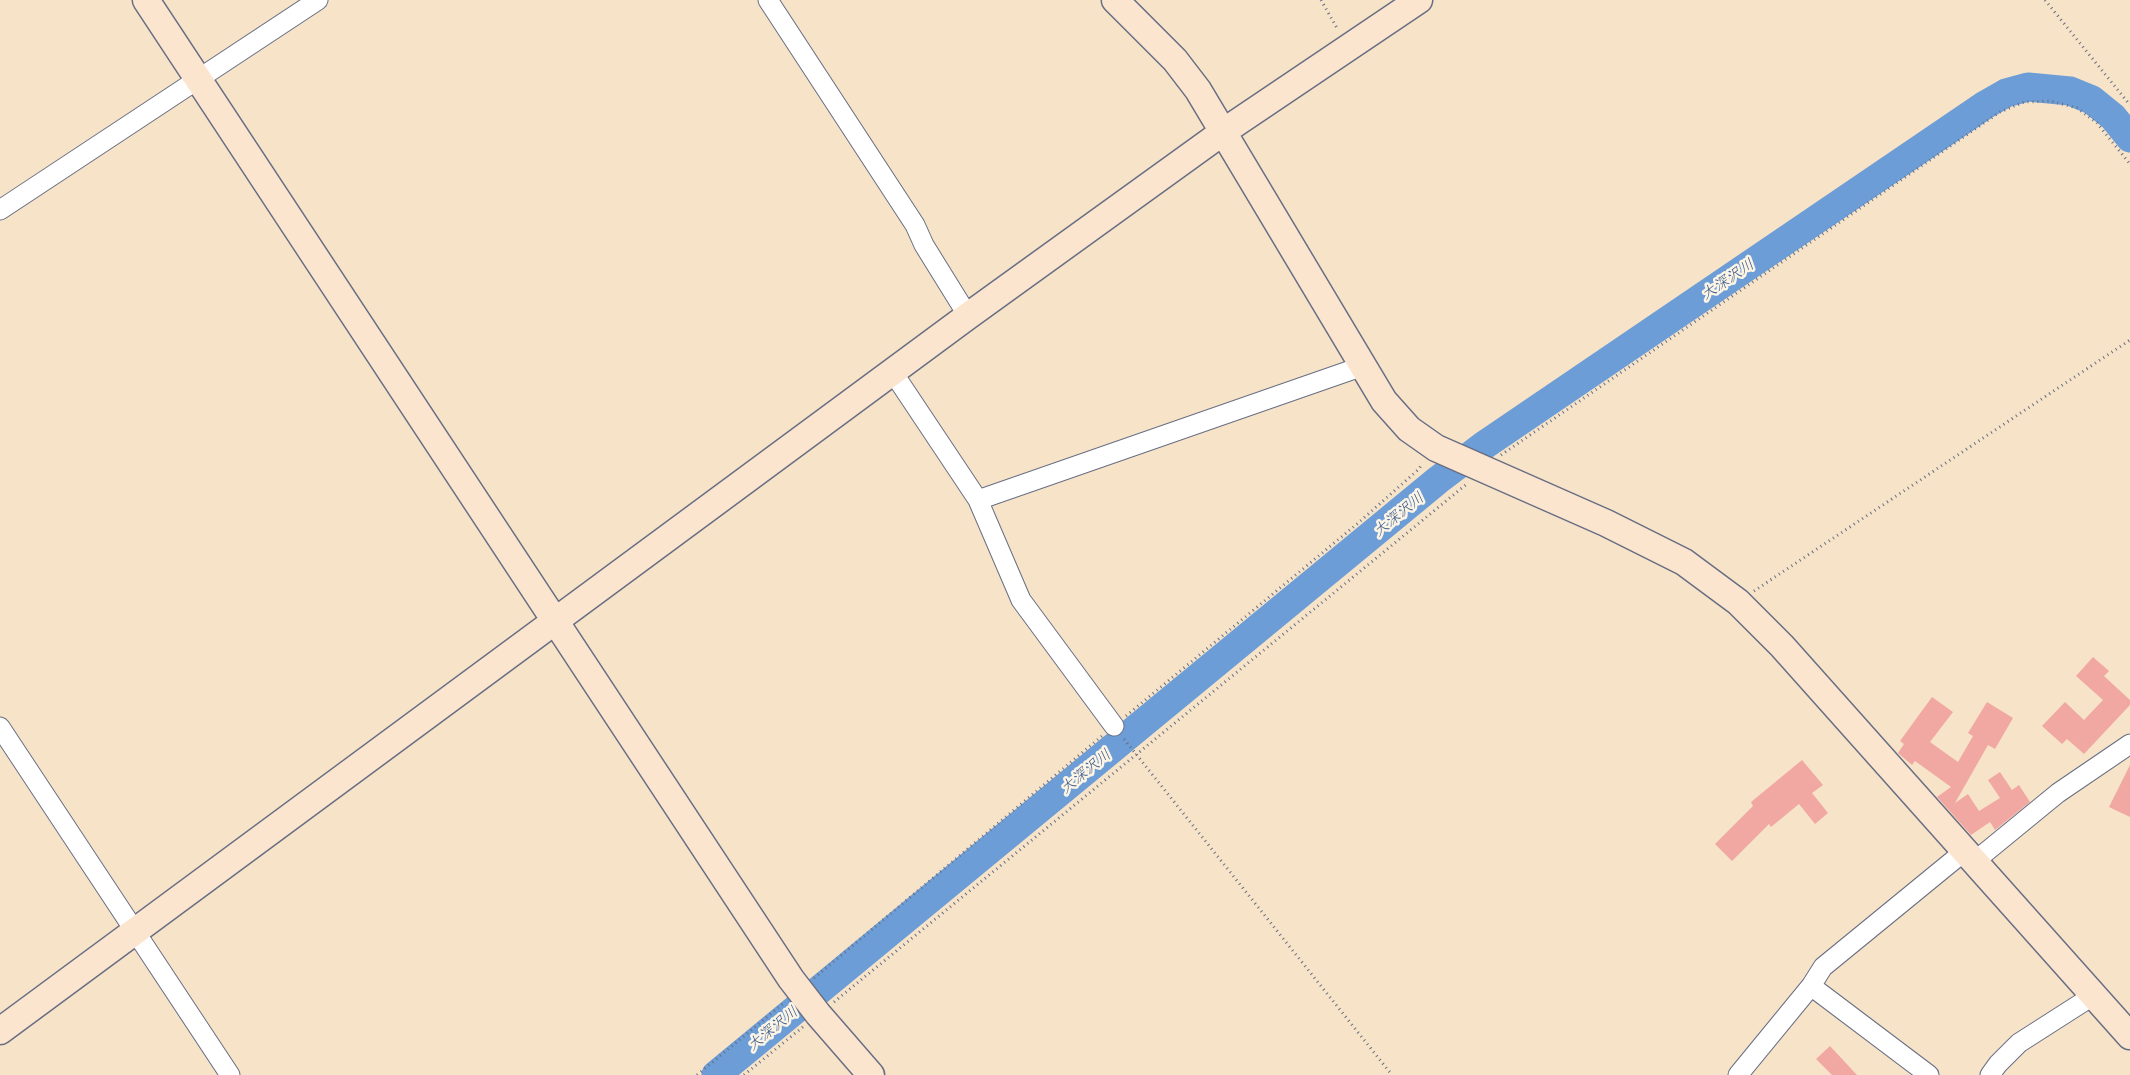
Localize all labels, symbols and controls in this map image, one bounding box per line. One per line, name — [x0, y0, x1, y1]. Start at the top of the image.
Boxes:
water label: 大深沢川 — [1698, 256, 1758, 304]
water label: 大深沢川 — [1370, 489, 1428, 541]
water label: 大深沢川 — [1057, 746, 1115, 798]
water label: 大深沢川 — [744, 1003, 802, 1055]

